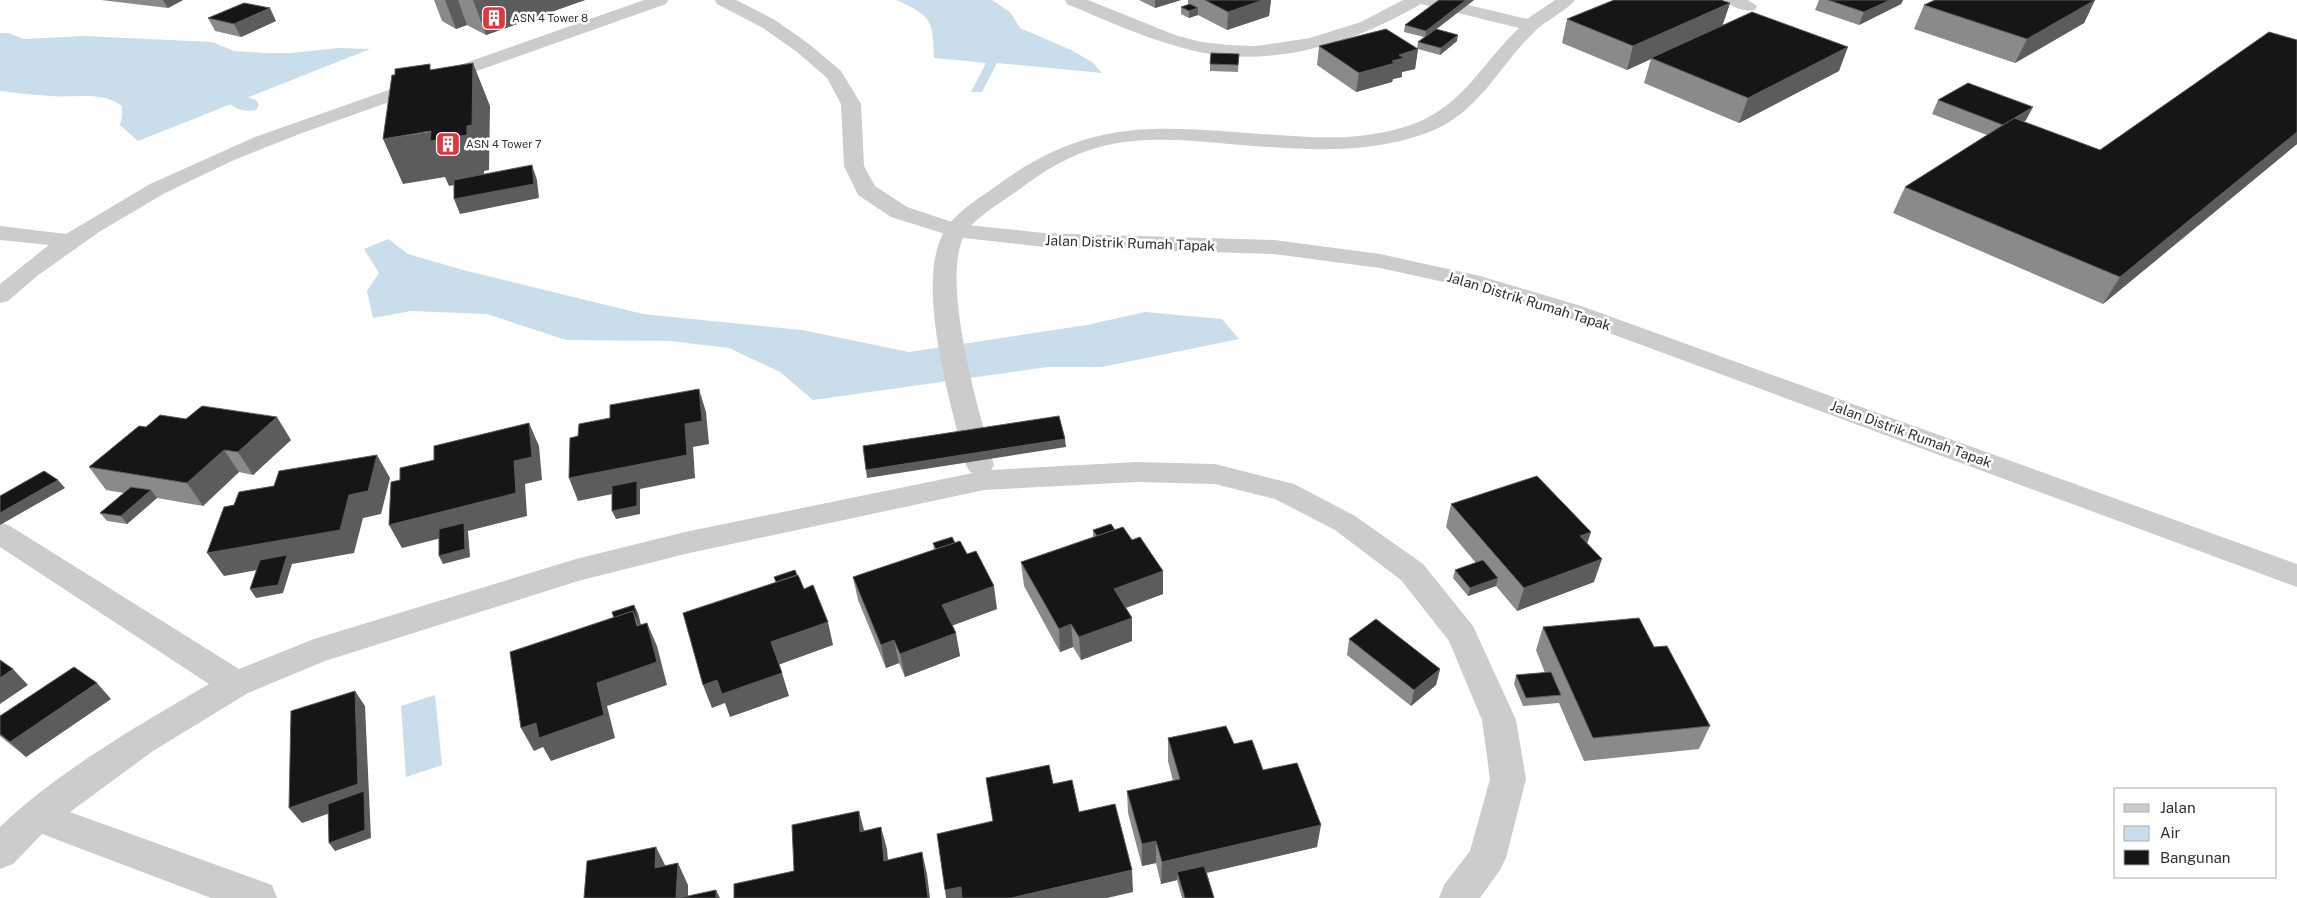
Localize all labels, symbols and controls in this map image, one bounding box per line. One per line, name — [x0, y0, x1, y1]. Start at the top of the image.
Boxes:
building icon: ASN 4 Tower 8 — [481, 5, 507, 31]
place label: ASN 4 Tower 8 — [512, 12, 588, 24]
building icon: ASN 4 Tower 7 — [435, 131, 461, 157]
place label: ASN 4 Tower 7 — [466, 138, 542, 150]
street label: Jalan Distrik Rumah Tapak — [1045, 232, 1216, 254]
street label: Jalan Distrik Rumah Tapak — [1445, 268, 1613, 334]
street label: Jalan Distrik Rumah Tapak — [1828, 397, 1994, 471]
legend — [2114, 788, 2277, 878]
text: Jalan — [2160, 799, 2196, 816]
text: Air — [2160, 824, 2180, 841]
text: Bangunan — [2160, 849, 2231, 866]

